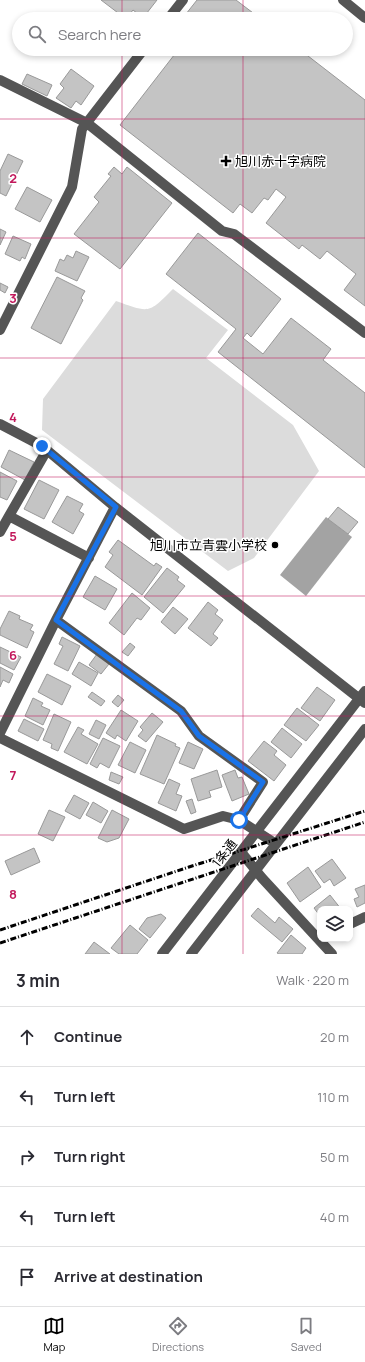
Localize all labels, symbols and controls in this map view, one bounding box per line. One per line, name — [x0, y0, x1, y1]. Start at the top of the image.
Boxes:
search box — [12, 12, 353, 56]
icon: search — [26, 23, 48, 45]
text: Search here — [58, 24, 141, 45]
place label: 旭川赤十字病院 — [235, 152, 326, 170]
marker: 旭川赤十字病院 — [220, 155, 232, 167]
text: 2 — [9, 169, 17, 187]
text: 3 — [9, 289, 17, 307]
text: 4 — [9, 408, 17, 426]
route end — [33, 437, 51, 455]
text: 5 — [9, 527, 17, 545]
place label: 旭川市立青雲小学校 — [150, 536, 267, 554]
marker: 旭川市立青雲小学校 — [270, 540, 280, 550]
text: 6 — [9, 646, 17, 664]
text: 7 — [10, 766, 17, 784]
route start — [230, 811, 248, 829]
street label: 1条通 — [207, 835, 241, 871]
text: 8 — [9, 885, 17, 903]
map controls — [317, 906, 353, 942]
button: layers — [317, 906, 353, 942]
text: 3 min — [16, 969, 60, 992]
text: Walk · 220 m — [276, 971, 349, 989]
icon: ahead — [16, 1026, 38, 1048]
text: Continue — [54, 1026, 122, 1047]
text: 20 m — [320, 1028, 349, 1046]
icon: left — [16, 1086, 38, 1108]
text: Turn left — [54, 1086, 116, 1107]
text: 110 m — [317, 1088, 349, 1106]
icon: right — [16, 1146, 38, 1168]
text: Turn right — [54, 1146, 125, 1167]
text: 50 m — [320, 1148, 349, 1166]
icon: left — [16, 1206, 38, 1228]
text: Turn left — [54, 1206, 116, 1227]
text: 40 m — [320, 1208, 349, 1226]
icon: arrive — [16, 1266, 38, 1288]
text: Arrive at destination — [54, 1266, 203, 1287]
tab: Map — [43, 1315, 65, 1354]
tab: Directions — [152, 1315, 204, 1354]
tab: Saved — [291, 1315, 322, 1354]

